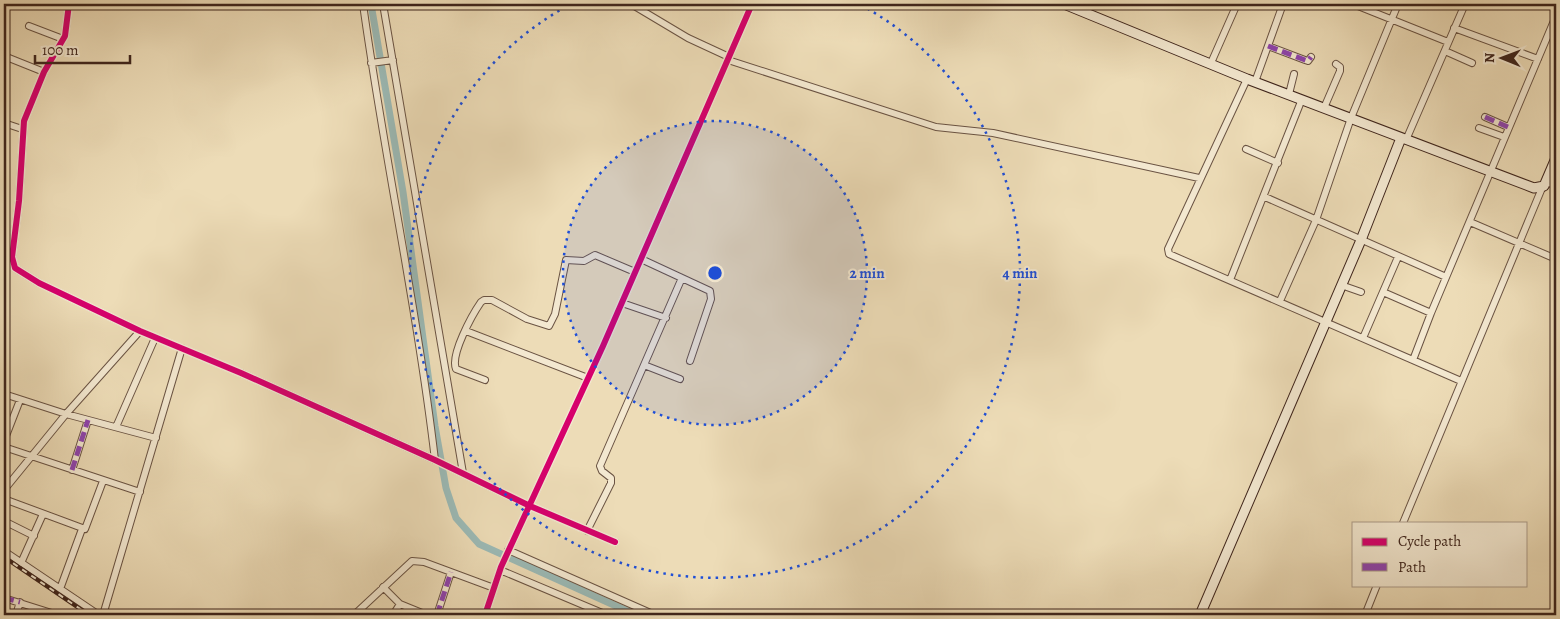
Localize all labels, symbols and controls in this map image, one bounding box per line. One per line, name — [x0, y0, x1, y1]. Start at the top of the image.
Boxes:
scale bar — [35, 32, 130, 64]
north arrow — [1478, 32, 1528, 82]
text: 100 m — [42, 40, 79, 60]
text: N — [1480, 53, 1499, 63]
text: 2 min — [849, 263, 885, 283]
text: 4 min — [1002, 263, 1038, 283]
centre of rings — [706, 264, 724, 282]
legend — [1352, 522, 1528, 586]
text: Cycle path — [1398, 531, 1461, 551]
text: Path — [1398, 557, 1426, 577]

